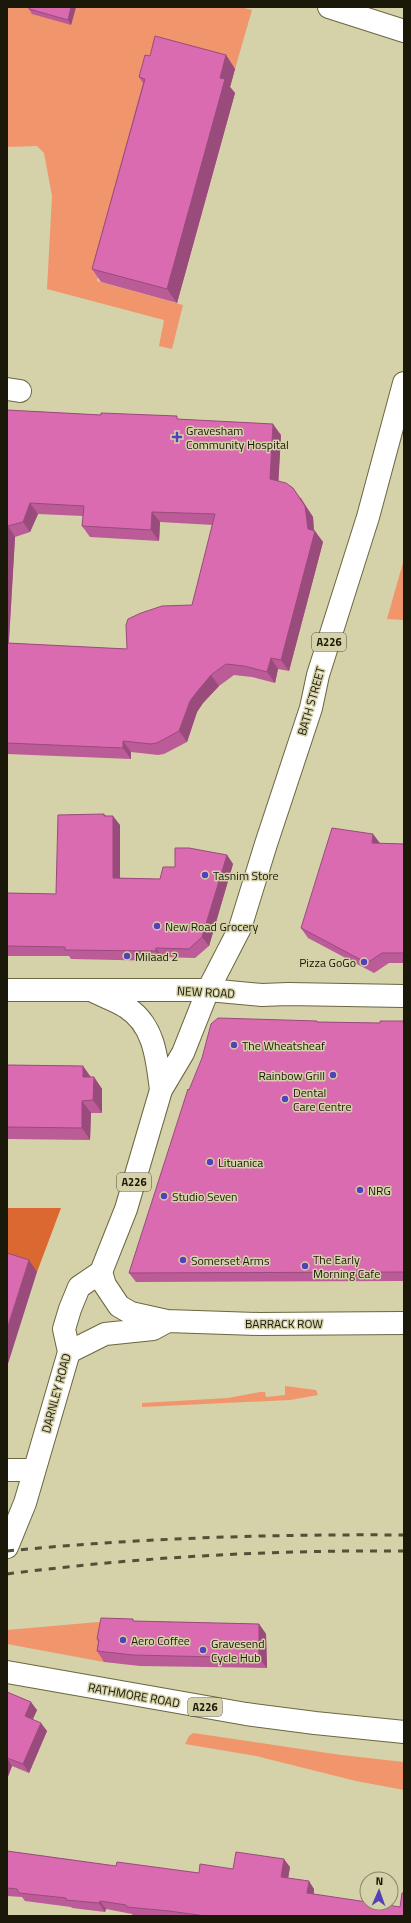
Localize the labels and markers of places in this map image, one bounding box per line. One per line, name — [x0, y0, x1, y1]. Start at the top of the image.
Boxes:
place label: Gravesham Community Hospital — [186, 421, 289, 454]
marker: Gravesham Community Hospital — [171, 431, 183, 443]
place label: Tasnim Store — [213, 866, 279, 885]
marker: Tasnim Store — [200, 870, 210, 880]
place label: New Road Grocery — [165, 917, 259, 936]
marker: New Road Grocery — [152, 921, 162, 931]
place label: Milaad 2 — [135, 947, 178, 966]
marker: Milaad 2 — [122, 951, 132, 961]
place label: Pizza GoGo — [299, 953, 356, 972]
marker: Pizza GoGo — [359, 957, 369, 967]
place label: The Wheatsheaf — [242, 1036, 325, 1055]
marker: The Wheatsheaf — [229, 1040, 239, 1050]
place label: Rainbow Grill — [258, 1066, 325, 1085]
marker: Rainbow Grill — [328, 1070, 338, 1080]
place label: Dental Care Centre — [293, 1083, 351, 1116]
marker: Dental Care Centre — [280, 1094, 290, 1104]
place label: Lituanica — [218, 1153, 263, 1172]
marker: Lituanica — [205, 1157, 215, 1167]
place label: NRG — [368, 1181, 391, 1200]
marker: NRG — [355, 1185, 365, 1195]
place label: Studio Seven — [172, 1187, 238, 1206]
marker: Studio Seven — [159, 1191, 169, 1201]
place label: The Early Morning Cafe — [313, 1250, 380, 1283]
place label: Somerset Arms — [191, 1251, 270, 1270]
marker: Somerset Arms — [178, 1255, 188, 1265]
marker: The Early Morning Cafe — [300, 1261, 310, 1271]
place label: Aero Coffee — [131, 1631, 190, 1650]
place label: Gravesend Cycle Hub — [211, 1634, 265, 1667]
marker: Aero Coffee — [118, 1635, 128, 1645]
marker: Gravesend Cycle Hub — [198, 1645, 208, 1655]

